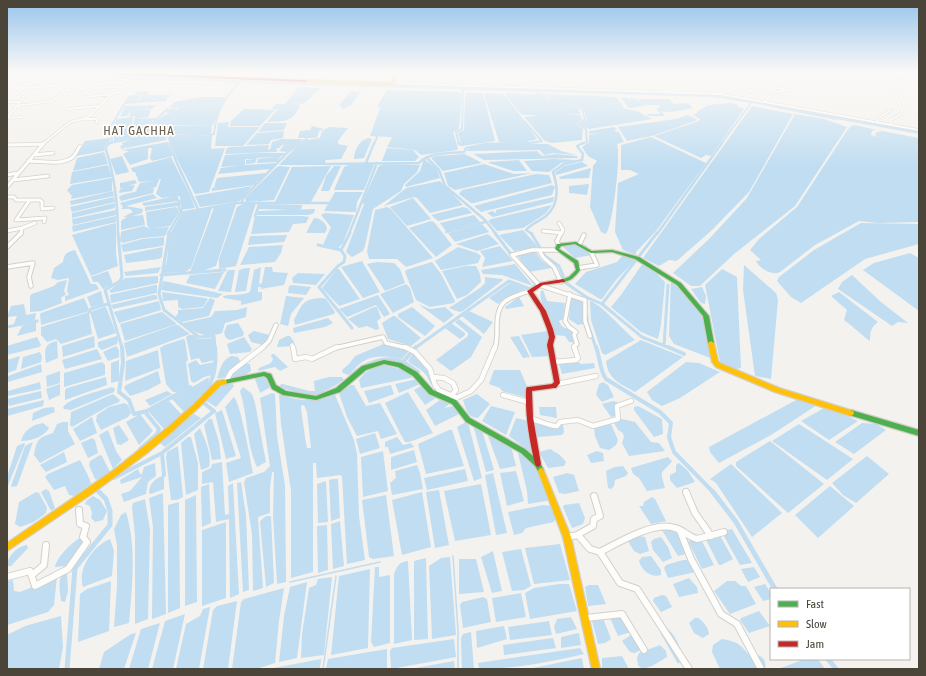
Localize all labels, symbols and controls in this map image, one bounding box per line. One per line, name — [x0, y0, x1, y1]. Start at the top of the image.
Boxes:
district label: HAT GACHHA — [103, 123, 175, 138]
legend — [770, 588, 910, 660]
text: Fast — [806, 597, 824, 611]
text: Slow — [806, 617, 827, 631]
text: Jam — [806, 637, 824, 651]

